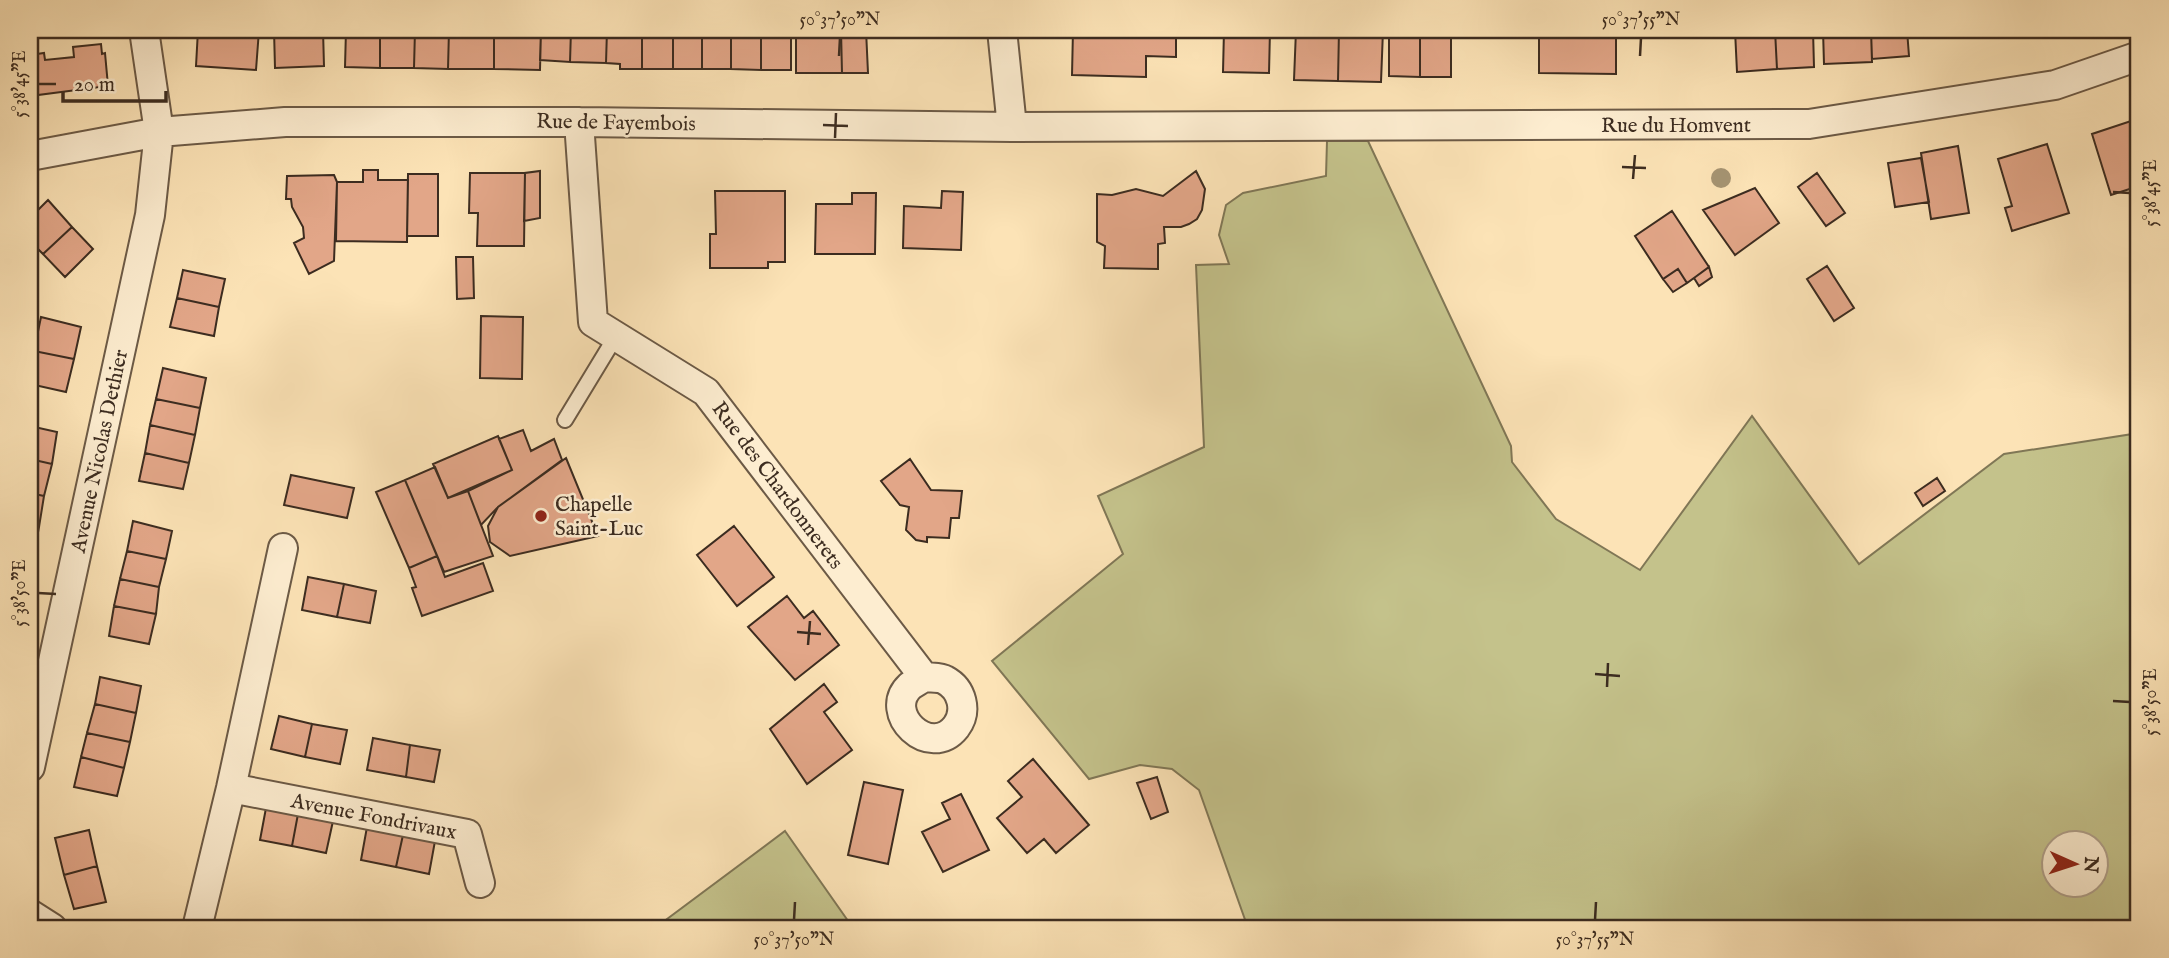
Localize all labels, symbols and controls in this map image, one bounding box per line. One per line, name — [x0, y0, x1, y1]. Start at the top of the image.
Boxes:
text: 50°37'50"N — [800, 9, 881, 32]
text: 50°37'55"N — [1602, 9, 1681, 32]
text: 5°38'45"E — [9, 50, 32, 118]
scale bar — [63, 60, 166, 104]
text: 20 m — [74, 72, 115, 99]
street label: Rue de Fayembois — [536, 109, 696, 138]
street label: Rue du Homvent — [1601, 113, 1751, 140]
text: 5°38'45"E — [2140, 159, 2163, 227]
street label: Avenue Nicolas Dethier — [66, 347, 135, 556]
street label: Rue des Chardonnerets — [705, 397, 849, 575]
place label: Chapelle Saint-Luc — [555, 492, 643, 543]
marker: Chapelle Saint-Luc — [533, 508, 549, 524]
text: 5°38'50"E — [9, 559, 32, 627]
text: 5°38'50"E — [2140, 668, 2163, 736]
street label: Avenue Fondrivaux — [288, 788, 459, 847]
north arrow — [2039, 828, 2110, 898]
text: N — [2078, 855, 2102, 874]
text: 50°37'50"N — [754, 929, 835, 952]
text: 50°37'55"N — [1556, 929, 1635, 952]

